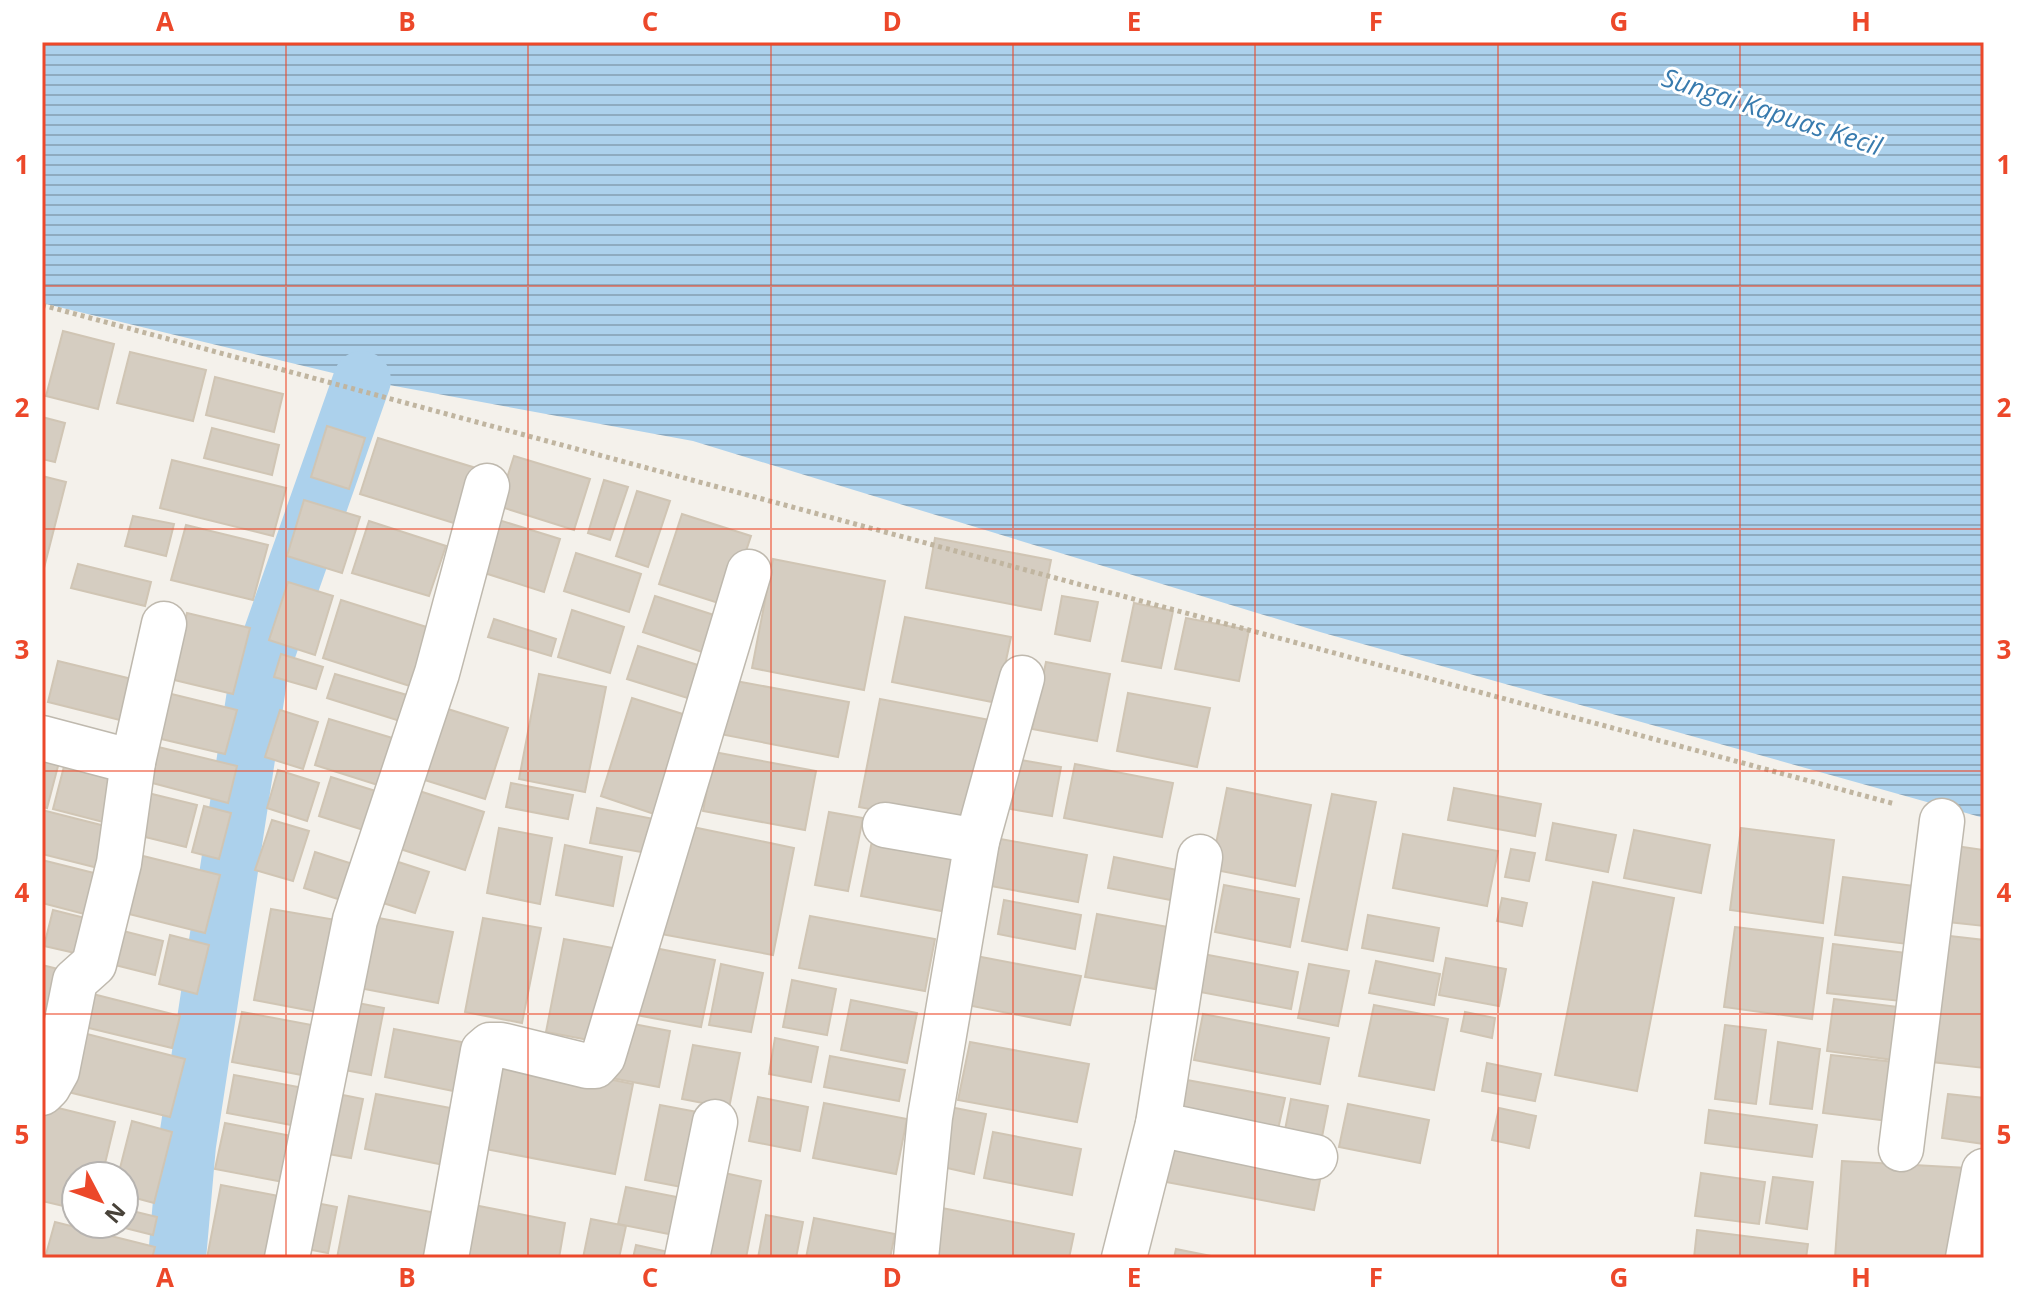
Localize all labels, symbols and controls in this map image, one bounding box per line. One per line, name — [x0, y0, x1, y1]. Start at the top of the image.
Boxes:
text: A — [156, 3, 174, 39]
text: B — [398, 3, 416, 39]
text: C — [642, 3, 658, 39]
text: D — [882, 3, 902, 39]
text: E — [1127, 3, 1141, 39]
text: F — [1369, 3, 1383, 39]
text: G — [1610, 3, 1628, 39]
text: H — [1851, 3, 1871, 39]
water label: Sungai Kapuas Kecil — [1658, 59, 1888, 164]
text: 1 — [15, 146, 29, 182]
text: 1 — [1997, 146, 2011, 182]
text: 2 — [15, 389, 30, 425]
text: 2 — [1997, 389, 2012, 425]
text: 3 — [15, 631, 29, 667]
text: 3 — [1997, 631, 2011, 667]
text: 4 — [15, 874, 30, 910]
text: 4 — [1997, 874, 2012, 910]
text: 5 — [15, 1116, 29, 1152]
text: 5 — [1997, 1116, 2011, 1152]
north arrow — [60, 1160, 140, 1240]
text: N — [99, 1197, 133, 1230]
text: A — [156, 1259, 174, 1295]
text: B — [398, 1259, 416, 1295]
text: C — [642, 1259, 658, 1295]
text: D — [882, 1259, 902, 1295]
text: E — [1127, 1259, 1141, 1295]
text: F — [1369, 1259, 1383, 1295]
text: G — [1610, 1259, 1628, 1295]
text: H — [1851, 1259, 1871, 1295]

